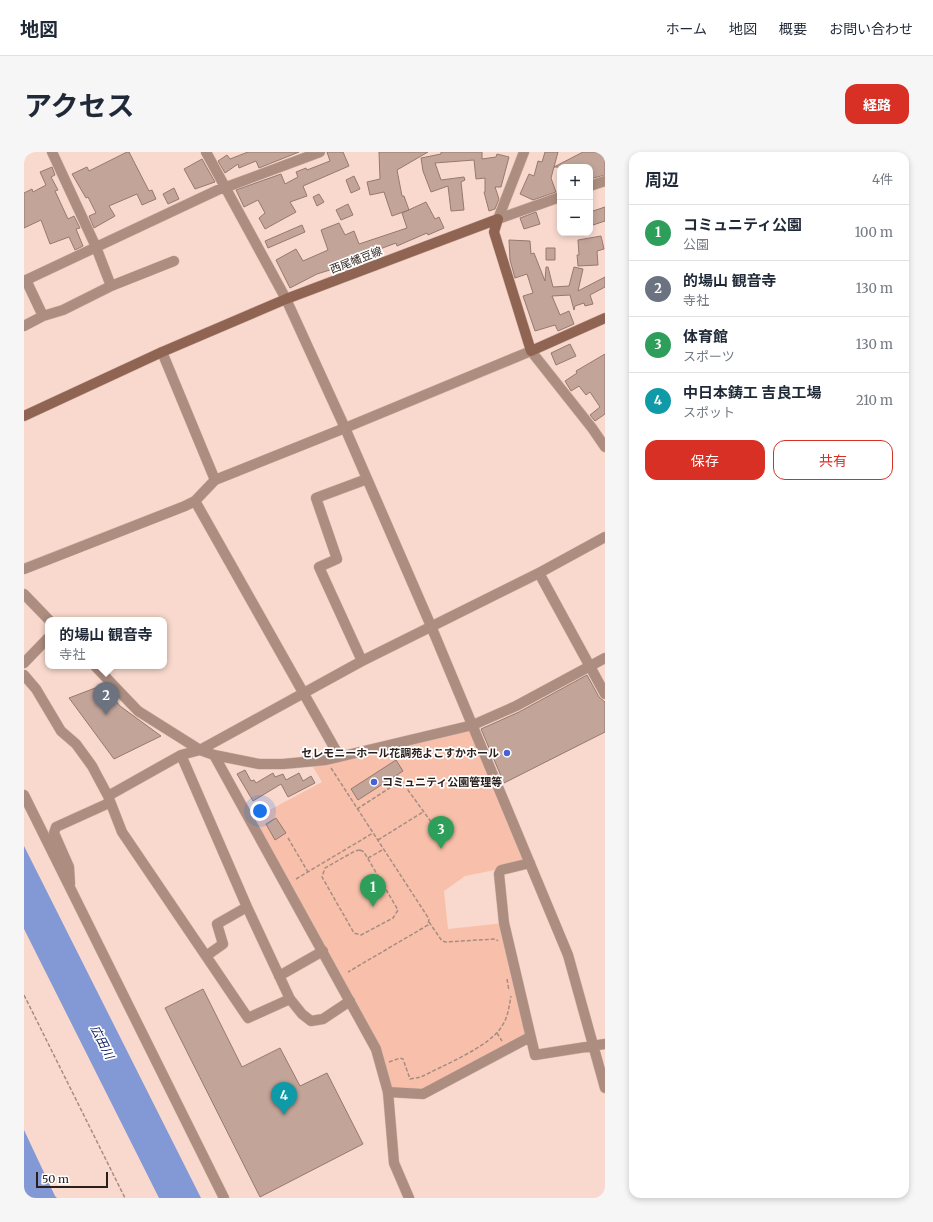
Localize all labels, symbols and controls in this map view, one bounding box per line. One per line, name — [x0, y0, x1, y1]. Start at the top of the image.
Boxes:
text: 地図 — [20, 17, 58, 41]
text: ホーム — [665, 20, 707, 38]
text: 地図 — [729, 20, 757, 38]
text: 概要 — [779, 20, 807, 38]
text: お問い合わせ — [829, 20, 913, 38]
button: 経路 — [845, 84, 909, 124]
text: アクセス — [24, 88, 135, 124]
map controls — [557, 164, 593, 236]
button: + — [557, 164, 593, 200]
text: 周辺 — [645, 169, 679, 191]
text: 4件 — [872, 171, 893, 188]
button: − — [557, 200, 593, 236]
text: コミュニティ公園 — [683, 215, 802, 234]
text: 1 — [655, 224, 661, 241]
text: 100 m — [855, 224, 893, 241]
text: 公園 — [683, 236, 709, 253]
street label: 西尾幡豆線 — [328, 244, 384, 276]
text: 的場山 観音寺 — [683, 271, 777, 290]
text: 2 — [654, 280, 662, 297]
text: 130 m — [856, 280, 893, 297]
text: 寺社 — [683, 292, 709, 309]
text: 体育館 — [683, 327, 728, 346]
text: 3 — [654, 336, 662, 353]
text: 130 m — [856, 336, 893, 353]
text: スポーツ — [683, 348, 735, 365]
text: 中日本鋳工 吉良工場 — [683, 383, 822, 402]
text: 4 — [654, 392, 662, 409]
text: 210 m — [856, 392, 893, 409]
text: スポット — [683, 404, 735, 421]
button: 保存 — [645, 440, 765, 480]
button: 共有 — [773, 440, 893, 480]
popup — [45, 617, 167, 669]
text: 的場山 観音寺 — [59, 625, 153, 644]
text: 寺社 — [59, 646, 85, 663]
pin: 2 — [93, 682, 119, 715]
place label: セレモニーホール花調苑よこすかホール — [301, 746, 499, 760]
marker: セレモニーホール花調苑よこすかホール — [502, 748, 512, 758]
place label: コミュニティ公園管理等 — [382, 775, 502, 789]
marker: コミュニティ公園管理等 — [369, 777, 379, 787]
your location — [250, 801, 270, 821]
pin: 3 — [428, 816, 454, 849]
pin: 1 — [360, 874, 386, 907]
water label: 広田川 — [88, 1022, 118, 1063]
pin: 4 — [271, 1082, 297, 1115]
scale bar — [36, 1170, 108, 1189]
text: 50 m — [42, 1172, 69, 1186]

